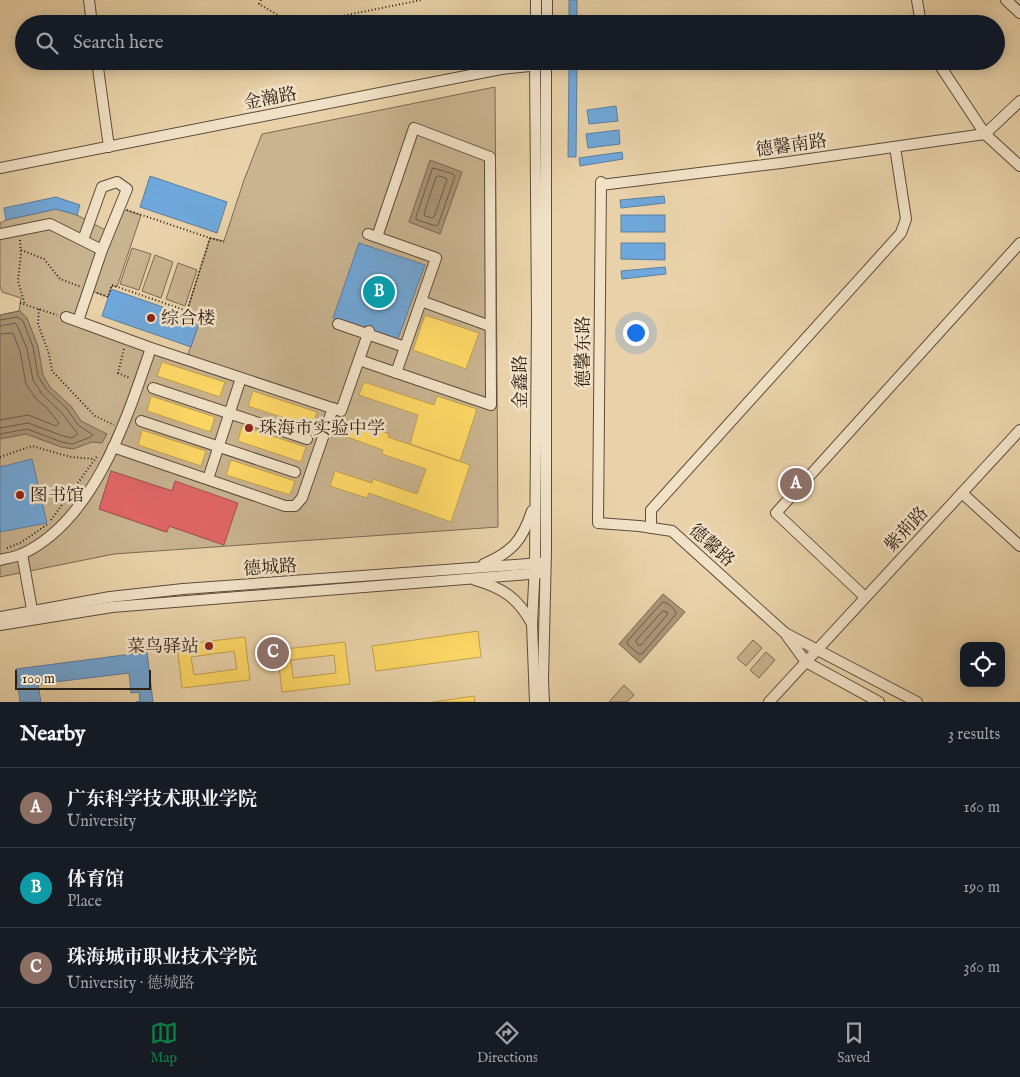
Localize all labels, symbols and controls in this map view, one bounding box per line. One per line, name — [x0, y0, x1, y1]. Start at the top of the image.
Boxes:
search box — [15, 15, 1005, 70]
icon: search — [33, 29, 61, 57]
text: Search here — [73, 31, 164, 55]
street label: 金瀚路 — [242, 83, 299, 116]
street label: 德馨南路 — [754, 129, 828, 163]
pin: B — [363, 273, 395, 311]
place label: 综合楼 — [161, 308, 215, 331]
marker: 综合楼 — [145, 312, 157, 324]
street label: 德馨东路 — [572, 316, 596, 388]
your location — [623, 320, 649, 346]
street label: 金鑫路 — [510, 355, 533, 409]
place label: 珠海市实验中学 — [259, 418, 385, 441]
marker: 珠海市实验中学 — [243, 422, 255, 434]
pin: A — [780, 465, 812, 503]
place label: 图书馆 — [30, 485, 84, 508]
marker: 图书馆 — [14, 489, 26, 501]
street label: 紫荊路 — [880, 502, 934, 558]
street label: 德馨路 — [683, 519, 739, 573]
street label: 德城路 — [242, 555, 298, 582]
pin: C — [257, 634, 289, 672]
place label: 菜鸟驿站 — [127, 636, 199, 659]
marker: 菜鸟驿站 — [203, 640, 215, 652]
map controls — [960, 642, 1005, 687]
button: locate — [960, 642, 1005, 687]
scale bar — [15, 667, 151, 690]
text: 100 m — [22, 670, 55, 688]
text: Nearby — [20, 721, 85, 748]
text: 3 results — [948, 725, 1000, 745]
text: 广东科学技术职业学院 — [67, 788, 257, 812]
text: A — [31, 798, 41, 818]
text: 160 m — [964, 798, 1000, 818]
text: University — [67, 812, 136, 832]
text: 体育馆 — [67, 868, 124, 892]
text: B — [31, 878, 41, 898]
text: 190 m — [963, 878, 1000, 898]
text: Place — [67, 892, 102, 912]
text: 珠海城市职业技术学院 — [67, 946, 257, 970]
text: C — [30, 958, 42, 978]
text: 360 m — [964, 958, 1000, 978]
text: University · 德城路 — [67, 974, 195, 994]
tab: Map — [150, 1019, 178, 1067]
tab: Directions — [477, 1019, 538, 1067]
tab: Saved — [837, 1019, 870, 1067]

